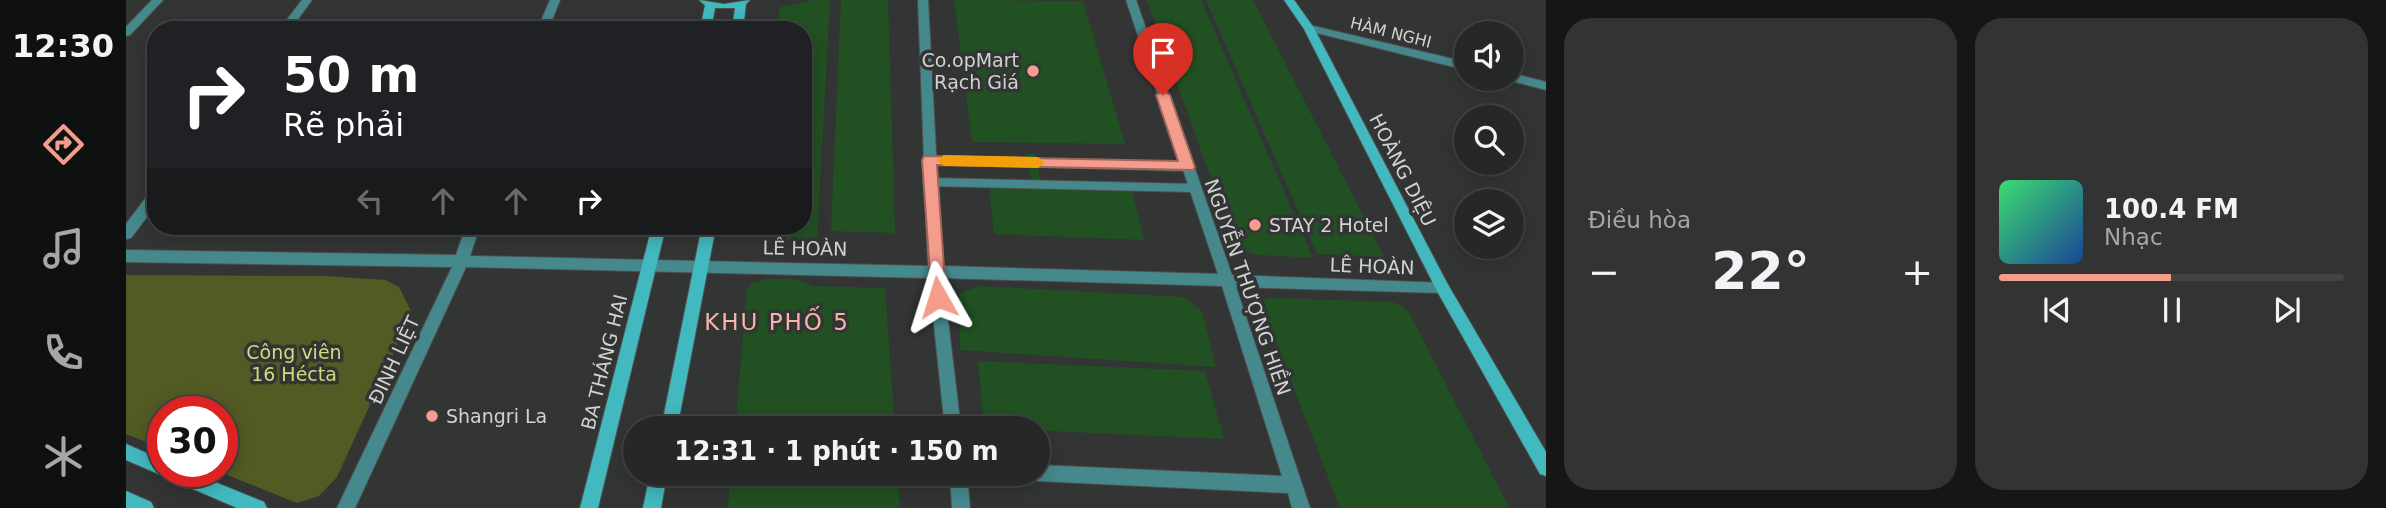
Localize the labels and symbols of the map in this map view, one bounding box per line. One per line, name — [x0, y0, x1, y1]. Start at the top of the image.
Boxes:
street label: HÀM NGHI — [1348, 13, 1433, 52]
pin — [1133, 23, 1193, 95]
place label: Co.opMart Rạch Giá — [921, 49, 1019, 93]
marker: Co.opMart Rạch Giá — [1025, 63, 1041, 79]
street label: HOÀNG DIỆU — [1365, 110, 1441, 230]
street label: NGUYỄN THƯỢNG HIỀN — [1201, 175, 1298, 398]
place label: STAY 2 Hotel — [1269, 214, 1389, 236]
marker: STAY 2 Hotel — [1247, 217, 1263, 233]
street label: LÊ HOÀN — [762, 236, 848, 260]
street label: LÊ HOÀN — [1329, 254, 1415, 278]
position arrow — [901, 260, 975, 334]
street label: BA THÁNG HAI — [577, 292, 631, 432]
district label: KHU PHỐ 5 — [704, 306, 850, 335]
street label: ĐINH LIỆT — [364, 312, 424, 408]
park label: Công viên 16 Hécta — [246, 341, 342, 385]
speed limit sign: 30 — [147, 396, 238, 487]
place label: Shangri La — [446, 405, 547, 427]
marker: Shangri La — [424, 408, 440, 424]

